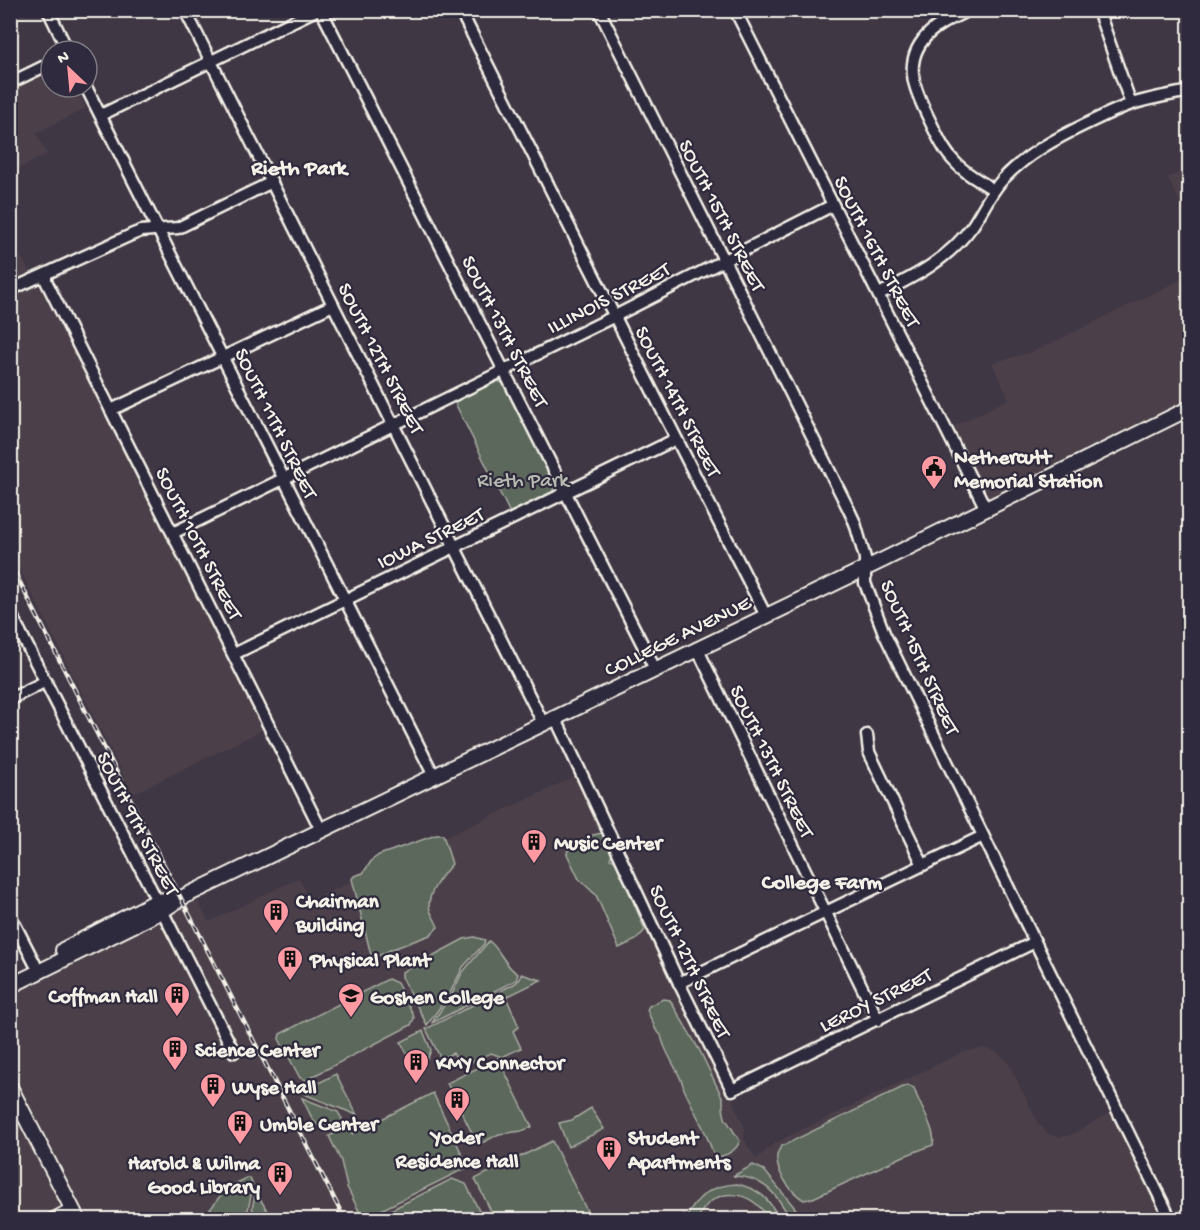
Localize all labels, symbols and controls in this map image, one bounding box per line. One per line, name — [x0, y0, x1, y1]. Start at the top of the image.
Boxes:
north arrow — [39, 39, 99, 99]
text: N — [55, 48, 73, 69]
street label: SOUTH 15TH STREET — [671, 136, 769, 298]
district label: Rieth Park — [250, 157, 349, 183]
street label: SOUTH 16TH STREET — [826, 173, 924, 333]
street label: SOUTH 13TH STREET — [454, 252, 552, 413]
street label: ILLINOIS STREET — [544, 258, 676, 342]
street label: SOUTH 12TH STREET — [330, 280, 428, 440]
street label: SOUTH 14TH STREET — [627, 323, 725, 483]
street label: SOUTH 11TH STREET — [227, 345, 322, 505]
place label: Nethercutt Memorial Station — [954, 447, 1103, 496]
public building icon: Nethercutt Memorial Station — [919, 453, 949, 491]
street label: SOUTH 10TH STREET — [148, 464, 247, 626]
park label: Rieth Park — [477, 470, 571, 495]
street label: IOWA STREET — [374, 503, 490, 577]
street label: SOUTH 15TH STREET — [872, 577, 964, 741]
street label: COLLEGE AVENUE — [601, 591, 757, 684]
street label: SOUTH 13TH STREET — [722, 682, 818, 844]
street label: SOUTH 9TH STREET — [89, 748, 183, 902]
building icon: Music Center — [519, 827, 549, 865]
place label: Music Center — [554, 833, 664, 858]
district label: College Farm — [761, 871, 883, 897]
street label: SOUTH 12TH STREET — [641, 882, 735, 1044]
place label: Chairman Building — [295, 891, 380, 940]
building icon: Chairman Building — [261, 897, 291, 935]
building icon: Physical Plant — [275, 944, 305, 982]
place label: Physical Plant — [309, 950, 433, 975]
street label: LEROY STREET — [816, 964, 938, 1040]
building icon: Coffman Hall — [162, 980, 192, 1018]
school or university icon: Goshen College — [336, 981, 366, 1019]
place label: Coffman Hall — [47, 986, 158, 1011]
place label: Goshen College — [370, 987, 505, 1012]
building icon: Science Center — [160, 1034, 190, 1072]
place label: Science Center — [195, 1040, 322, 1065]
building icon: KMY Connector — [401, 1047, 431, 1085]
place label: KMY Connector — [435, 1053, 567, 1078]
building icon: Wyse Hall — [198, 1071, 228, 1109]
place label: Wyse Hall — [231, 1077, 317, 1102]
building icon: Yoder Residence Hall — [442, 1085, 472, 1123]
building icon: Umble Center — [225, 1108, 255, 1146]
place label: Umble Center — [260, 1114, 380, 1139]
place label: Yoder Residence Hall — [394, 1127, 519, 1176]
place label: Student Apartments — [627, 1128, 732, 1177]
building icon: Student Apartments — [594, 1134, 624, 1172]
place label: Harold & Wilma Good Library — [128, 1153, 261, 1202]
building icon: Harold & Wilma Good Library — [265, 1159, 295, 1197]

